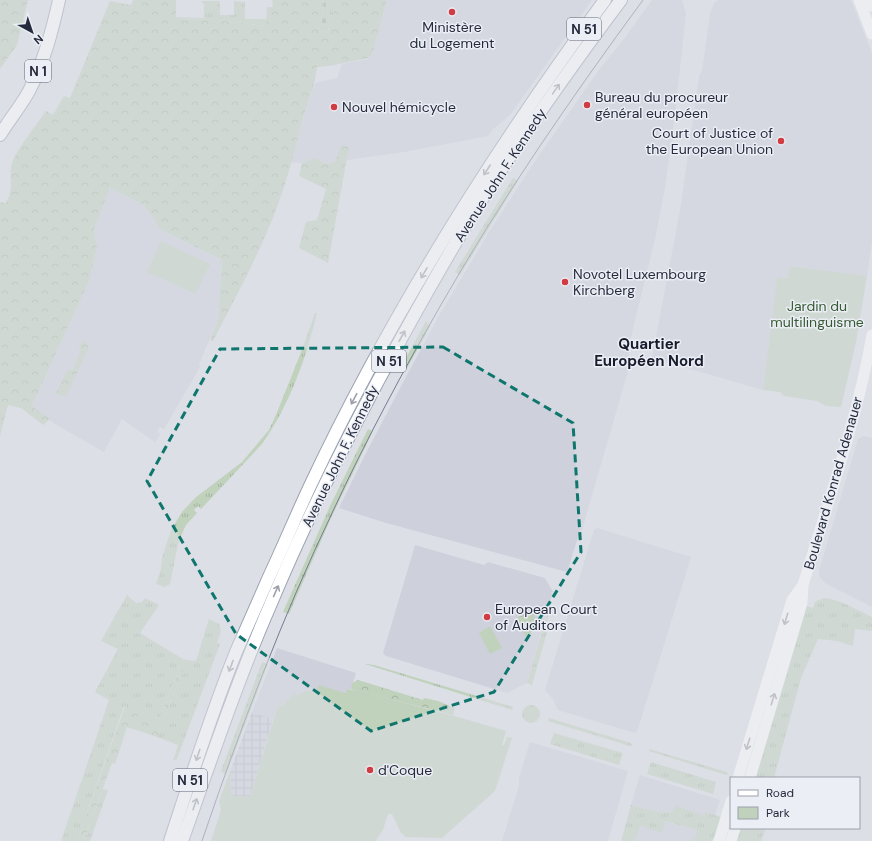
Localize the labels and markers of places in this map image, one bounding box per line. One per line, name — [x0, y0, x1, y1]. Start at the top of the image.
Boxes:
marker: Ministère du Logement — [447, 7, 457, 17]
place label: Ministère du Logement — [409, 18, 495, 52]
place label: Bureau du procureur général européen — [595, 88, 728, 122]
place label: Nouvel hémicycle — [342, 98, 456, 116]
marker: Bureau du procureur général européen — [582, 100, 592, 110]
marker: Nouvel hémicycle — [329, 102, 339, 112]
place label: Court of Justice of the European Union — [646, 124, 773, 158]
marker: Court of Justice of the European Union — [776, 136, 786, 146]
place label: Novotel Luxembourg Kirchberg — [573, 265, 706, 299]
marker: Novotel Luxembourg Kirchberg — [560, 277, 570, 287]
place label: European Court of Auditors — [495, 600, 597, 634]
marker: European Court of Auditors — [482, 612, 492, 622]
place label: d'Coque — [378, 761, 432, 779]
marker: d'Coque — [365, 765, 375, 775]

